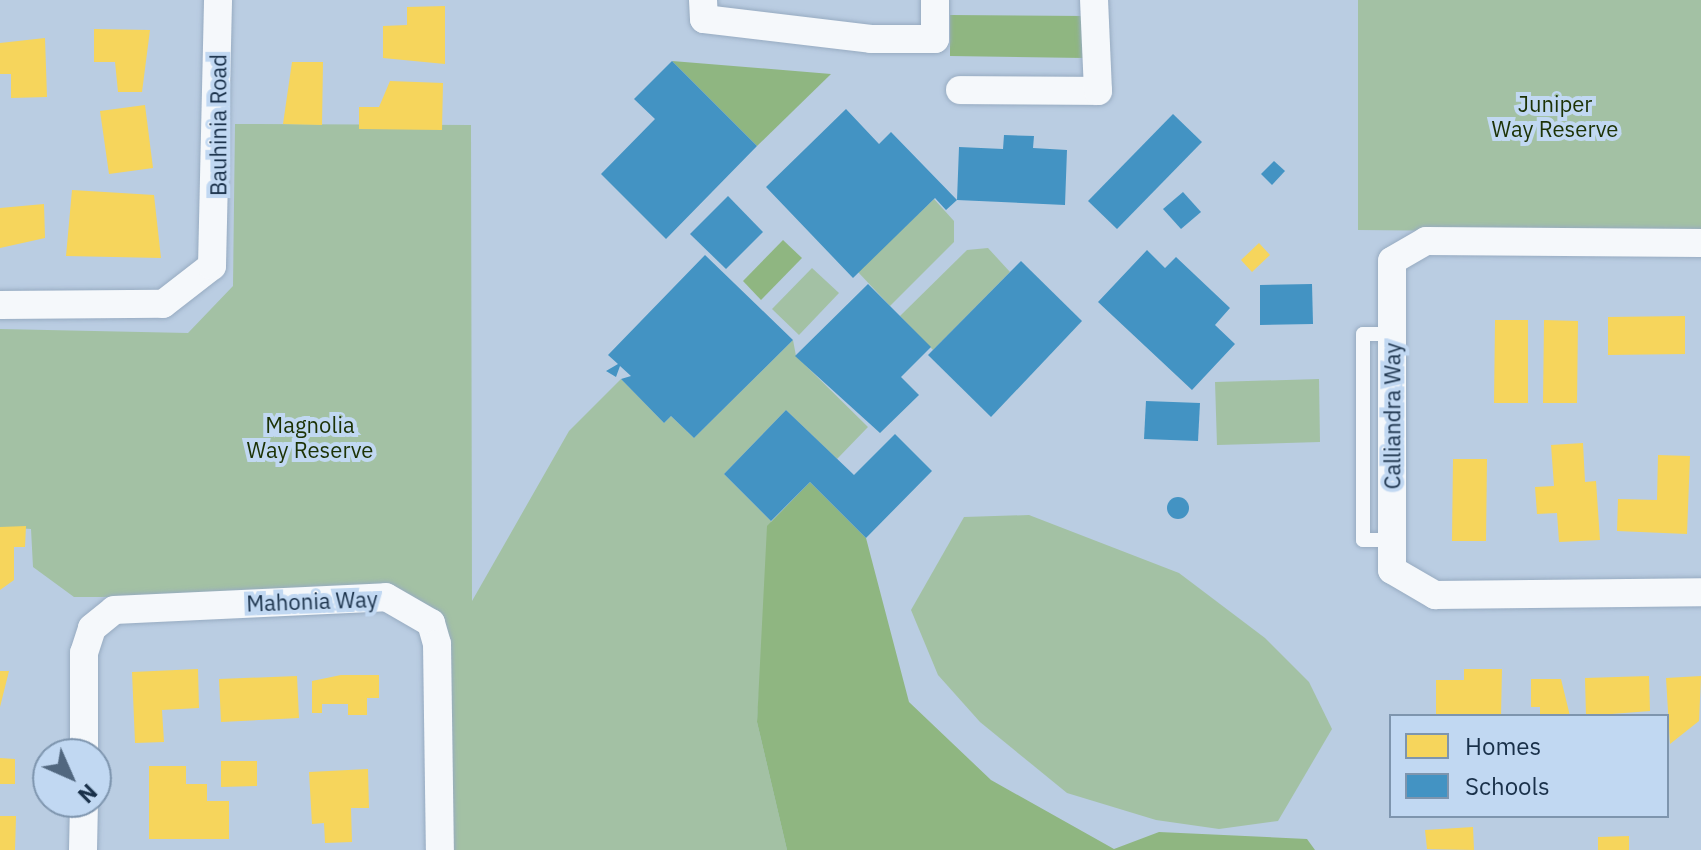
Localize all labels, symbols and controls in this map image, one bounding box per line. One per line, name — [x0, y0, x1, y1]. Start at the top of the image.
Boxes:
street label: Bauhinia Road — [205, 54, 231, 196]
park label: Juniper Way Reserve — [1492, 90, 1618, 142]
street label: Calliandra Way — [1379, 343, 1405, 489]
park label: Magnolia Way Reserve — [247, 411, 373, 462]
street label: Mahonia Way — [246, 586, 378, 616]
legend — [1389, 714, 1669, 818]
text: Homes — [1465, 730, 1541, 762]
north arrow — [32, 738, 112, 818]
text: Schools — [1465, 770, 1550, 802]
text: N — [72, 778, 104, 810]

